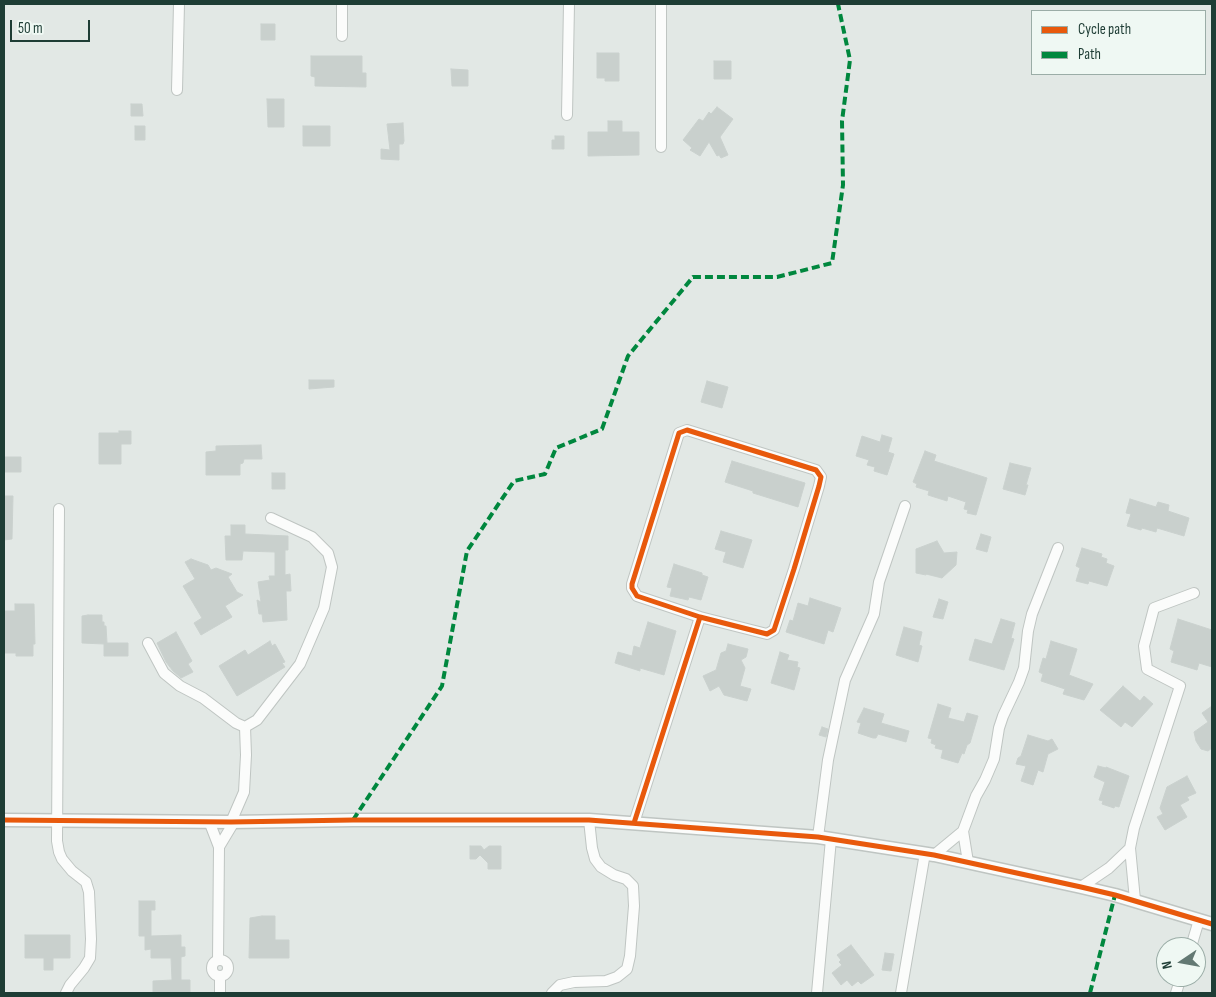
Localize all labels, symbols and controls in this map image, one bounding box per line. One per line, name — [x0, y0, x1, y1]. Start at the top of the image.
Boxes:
scale bar — [12, 10, 92, 42]
legend — [1031, 10, 1206, 75]
text: 50 m — [18, 19, 43, 38]
text: Cycle path — [1078, 20, 1131, 39]
text: Path — [1078, 45, 1101, 64]
north arrow — [1156, 937, 1206, 987]
text: N — [1158, 960, 1176, 970]

